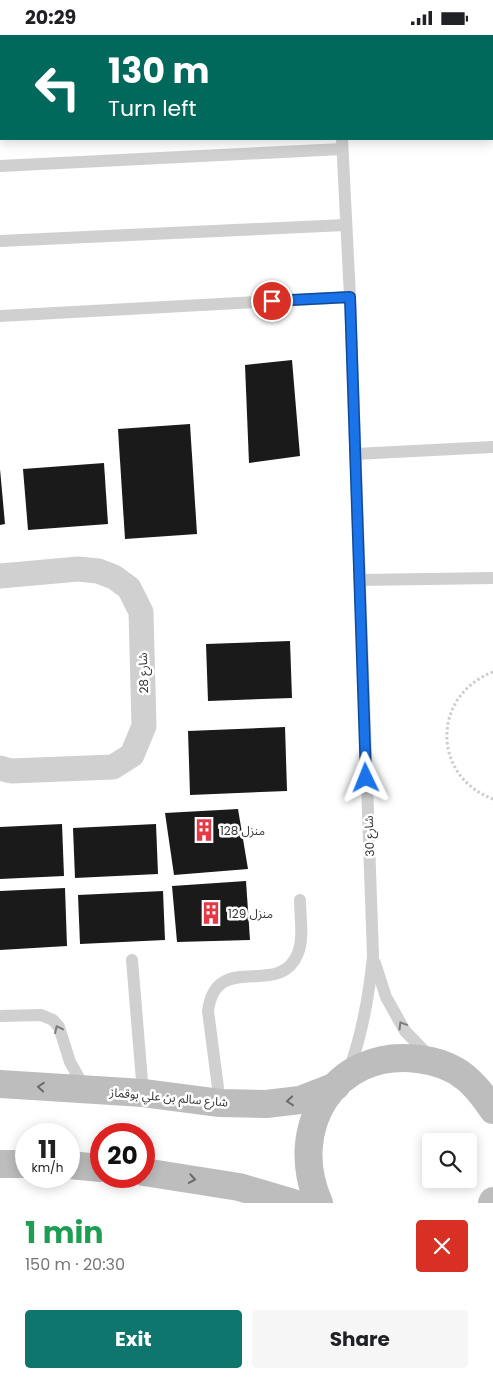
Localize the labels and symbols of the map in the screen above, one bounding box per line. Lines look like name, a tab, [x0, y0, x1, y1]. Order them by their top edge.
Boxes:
pin	[251, 280, 293, 322]
street label: شارع 28	[134, 652, 153, 694]
position arrow	[339, 751, 391, 803]
street label: شارع 30	[360, 815, 379, 857]
building icon: منزل 128	[191, 817, 217, 843]
place label: منزل 128	[220, 822, 265, 839]
building icon: منزل 129	[198, 900, 224, 926]
place label: منزل 129	[228, 905, 273, 922]
one-way arrow	[398, 1022, 408, 1031]
one-way arrow	[53, 1025, 64, 1034]
one-way arrow	[37, 1081, 45, 1092]
street label: شارع سالم بن علي بوقماز	[108, 1083, 229, 1112]
one-way arrow	[286, 1096, 294, 1107]
speed limit sign: 20	[90, 1123, 155, 1188]
one-way arrow	[188, 1173, 196, 1183]

